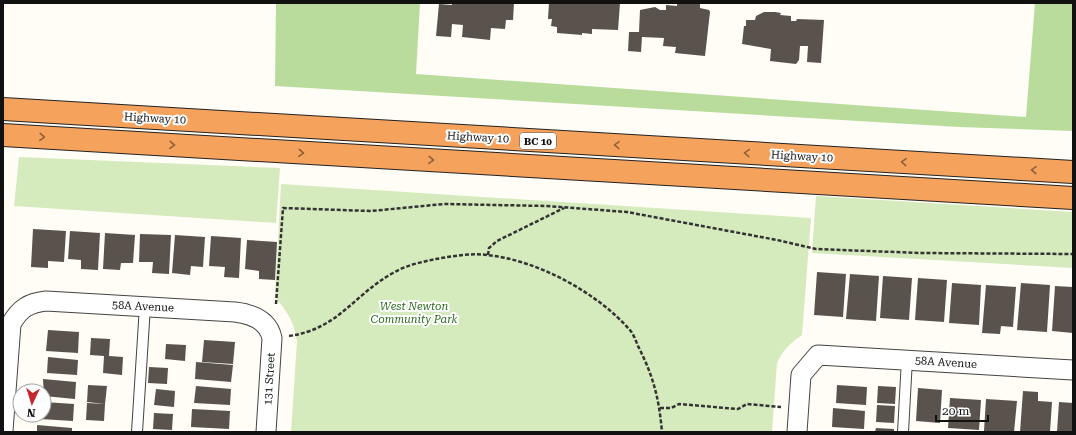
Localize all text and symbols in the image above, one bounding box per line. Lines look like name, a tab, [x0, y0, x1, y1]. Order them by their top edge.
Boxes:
street label: Highway 10	[124, 110, 186, 127]
street label: Highway 10	[447, 129, 509, 146]
one-way arrow	[39, 133, 45, 142]
road number: BC 10	[520, 133, 556, 149]
one-way arrow	[169, 141, 175, 150]
one-way arrow	[614, 141, 620, 150]
one-way arrow	[298, 148, 305, 157]
street label: Highway 10	[771, 148, 833, 165]
one-way arrow	[744, 149, 750, 157]
one-way arrow	[428, 156, 434, 165]
one-way arrow	[901, 158, 907, 167]
one-way arrow	[1031, 165, 1037, 174]
street label: 58A Avenue	[112, 298, 174, 315]
park label: West Newton Community Park	[370, 300, 458, 326]
street label: 131 Street	[261, 352, 278, 406]
street label: 58A Avenue	[914, 354, 977, 371]
north arrow	[12, 383, 52, 423]
scale bar	[936, 397, 988, 423]
text: 20 m	[942, 404, 969, 418]
text: N	[26, 406, 36, 419]

